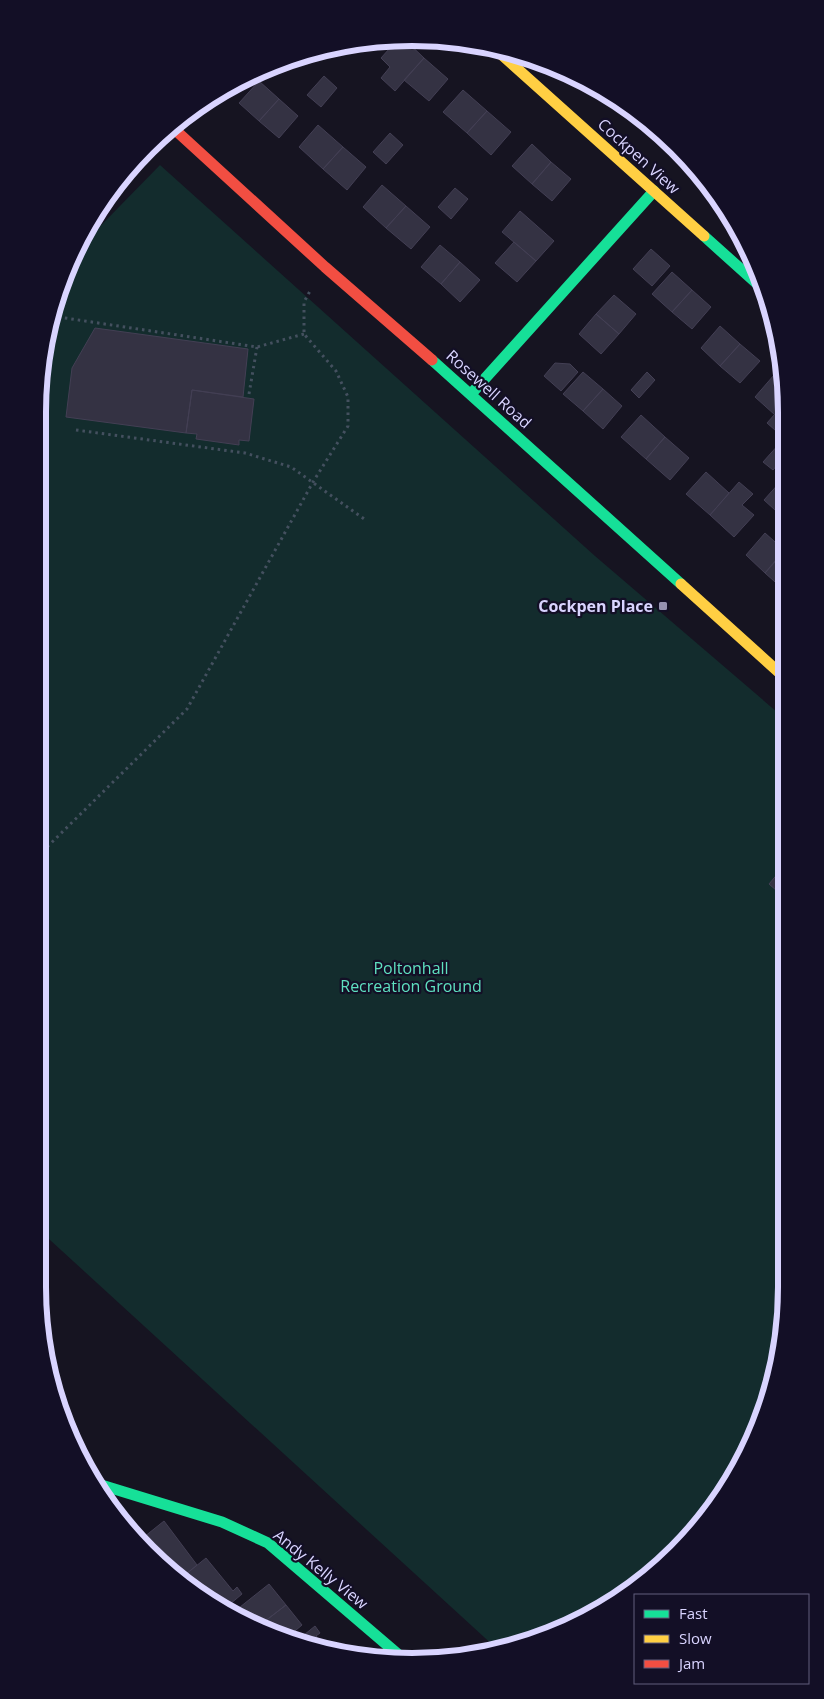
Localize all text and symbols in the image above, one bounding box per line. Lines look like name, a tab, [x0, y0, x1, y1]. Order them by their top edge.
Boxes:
street label: Cockpen View	[593, 113, 685, 199]
street label: Rosewell Road	[442, 345, 536, 433]
place label: Cockpen Place	[538, 595, 653, 617]
marker: Cockpen Place	[657, 600, 669, 612]
park label: Poltonhall Recreation Ground	[340, 957, 482, 997]
street label: Andy Kelly View	[269, 1524, 373, 1614]
legend	[634, 1594, 809, 1684]
text: Fast	[679, 1603, 708, 1623]
text: Slow	[679, 1628, 712, 1648]
text: Jam	[677, 1653, 705, 1673]

